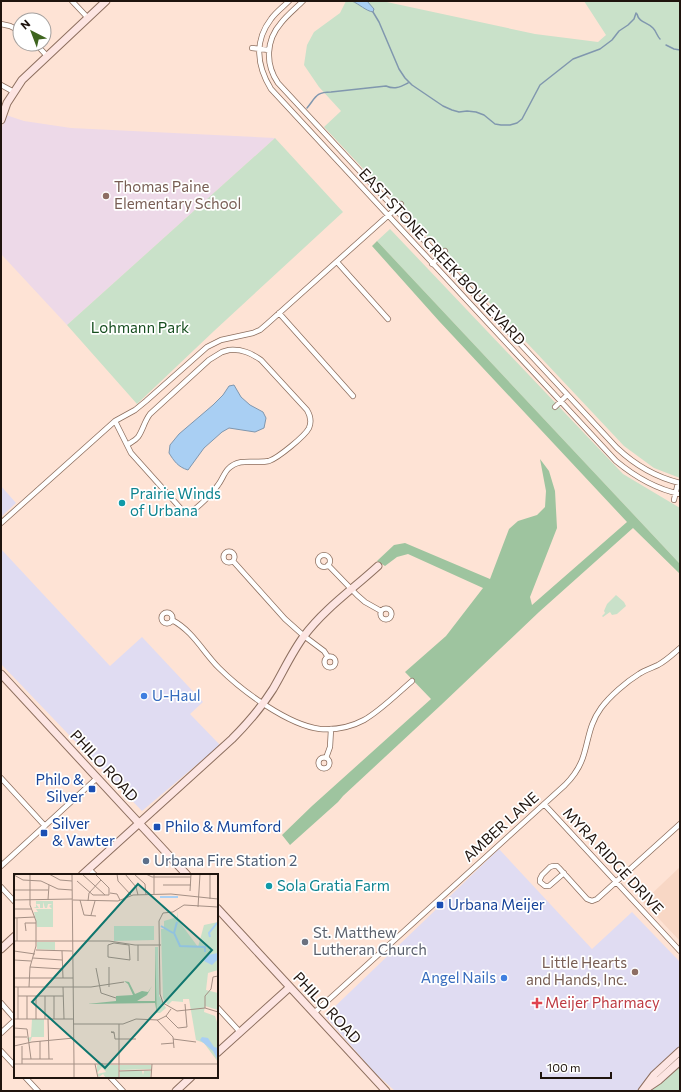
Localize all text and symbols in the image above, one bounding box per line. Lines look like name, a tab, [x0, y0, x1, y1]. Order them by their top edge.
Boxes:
north arrow	[12, 12, 52, 52]
text: N	[18, 17, 32, 32]
street label: EAST STONE CREEK BOULEVARD	[356, 164, 530, 349]
place label: Thomas Paine Elementary School	[114, 177, 241, 212]
marker: Thomas Paine Elementary School	[101, 191, 111, 201]
park label: Lohmann Park	[91, 318, 189, 336]
place label: Prairie Winds of Urbana	[130, 484, 221, 519]
marker: Prairie Winds of Urbana	[117, 498, 127, 508]
place label: U-Haul	[152, 686, 201, 704]
marker: U-Haul	[139, 691, 149, 701]
street label: PHILO ROAD	[67, 726, 142, 805]
place label: Philo & Silver	[35, 770, 84, 805]
marker: Philo & Silver	[87, 784, 97, 794]
street label: AMBER LANE	[459, 788, 542, 865]
street label: MYRA RIDGE DRIVE	[560, 803, 668, 917]
place label: Silver & Vawter	[52, 814, 115, 849]
place label: Philo & Mumford	[165, 817, 281, 835]
marker: Philo & Mumford	[152, 822, 162, 832]
marker: Silver & Vawter	[39, 828, 49, 838]
place label: Urbana Fire Station 2	[154, 851, 297, 869]
marker: Urbana Fire Station 2	[141, 856, 151, 866]
inset map	[14, 874, 218, 1078]
place label: Sola Gratia Farm	[277, 876, 390, 894]
marker: Sola Gratia Farm	[264, 881, 274, 891]
place label: Urbana Meijer	[448, 895, 545, 913]
marker: Urbana Meijer	[435, 900, 445, 910]
place label: St. Matthew Lutheran Church	[313, 923, 427, 958]
marker: St. Matthew Lutheran Church	[300, 937, 310, 947]
place label: Little Hearts and Hands, Inc.	[526, 953, 627, 988]
marker: Little Hearts and Hands, Inc.	[630, 967, 640, 977]
street label: PHILO ROAD	[290, 968, 365, 1047]
place label: Angel Nails	[421, 968, 496, 986]
marker: Angel Nails	[499, 973, 509, 983]
place label: Meijer Pharmacy	[545, 993, 660, 1011]
marker: Meijer Pharmacy	[532, 998, 542, 1008]
scale bar	[541, 1054, 611, 1080]
text: 100 m	[547, 1060, 581, 1074]

